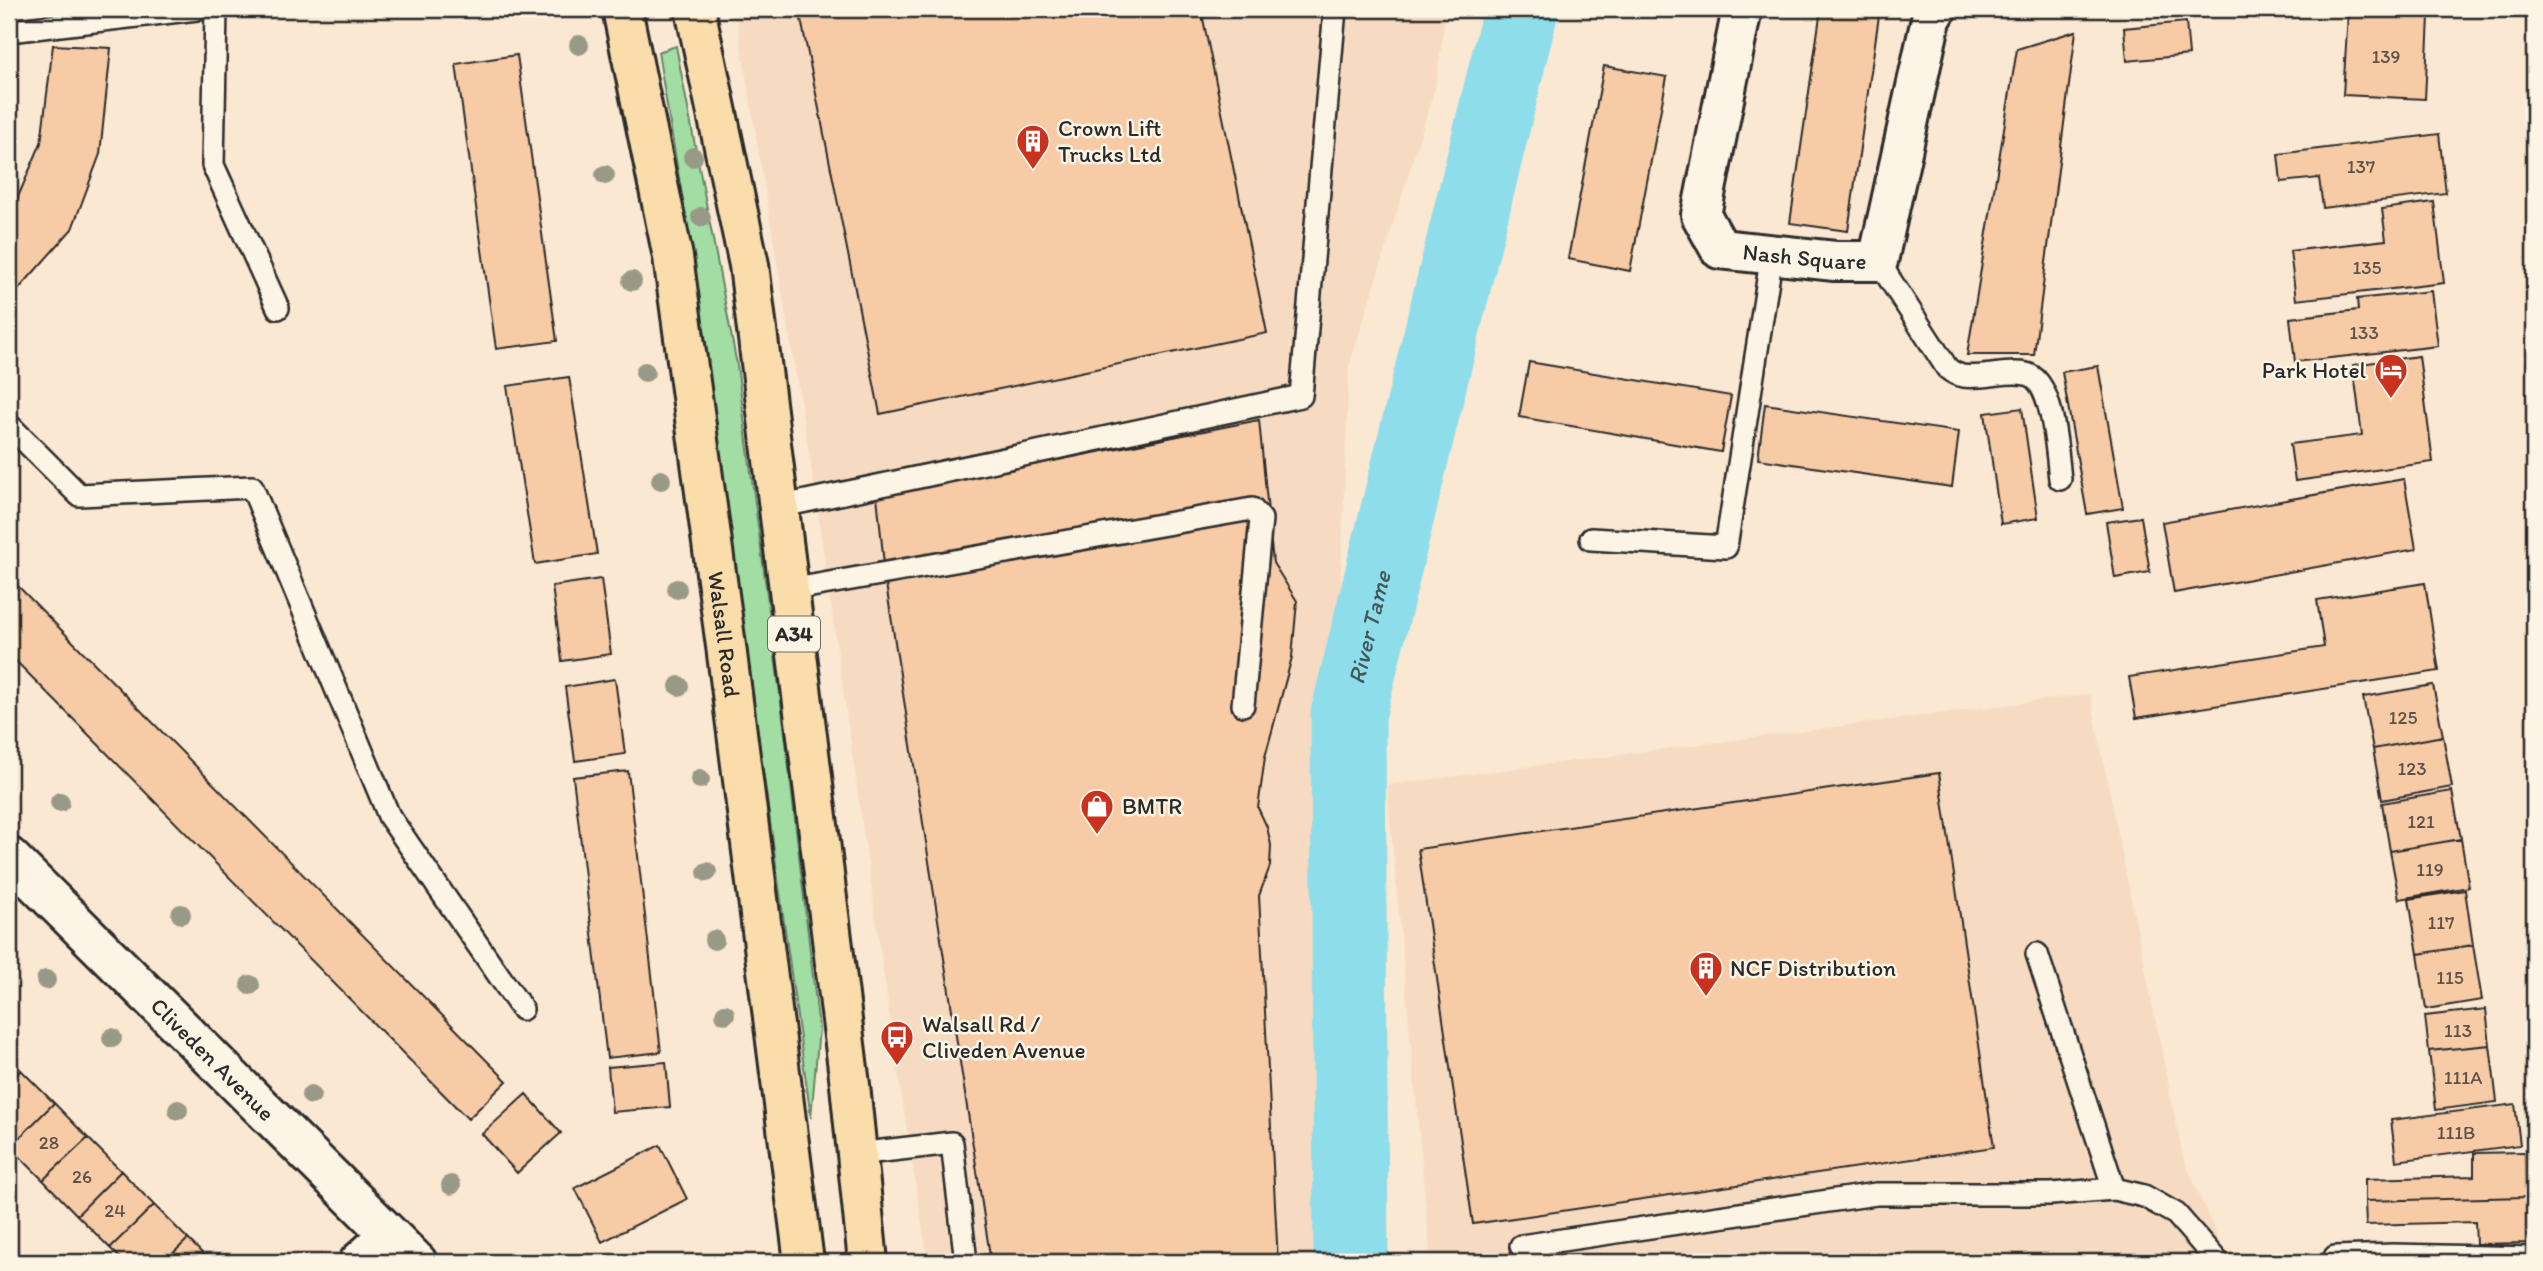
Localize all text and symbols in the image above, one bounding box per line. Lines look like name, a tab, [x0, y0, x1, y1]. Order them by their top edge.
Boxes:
house number: 139	[2371, 45, 2401, 68]
place label: Crown Lift Trucks Ltd	[1058, 114, 1162, 168]
building icon: Crown Lift Trucks Ltd	[1014, 122, 1052, 171]
house number: 137	[2347, 155, 2375, 178]
street label: Nash Square	[1741, 237, 1866, 275]
house number: 135	[2352, 256, 2382, 279]
house number: 133	[2349, 321, 2379, 344]
hotel icon: Park Hotel	[2372, 351, 2410, 400]
place label: Park Hotel	[2262, 356, 2366, 384]
water label: River Tame	[1341, 567, 1397, 687]
street label: Walsall Road	[702, 570, 746, 699]
road number: A34	[768, 616, 820, 652]
house number: 125	[2389, 706, 2417, 729]
house number: 123	[2397, 757, 2427, 780]
shop icon: BMTR	[1078, 787, 1116, 836]
place label: BMTR	[1122, 792, 1182, 820]
house number: 121	[2407, 810, 2435, 833]
house number: 119	[2416, 858, 2444, 881]
house number: 117	[2427, 911, 2455, 934]
building icon: NCF Distribution	[1687, 949, 1725, 998]
place label: NCF Distribution	[1730, 954, 1896, 982]
house number: 115	[2436, 966, 2464, 989]
street label: Cliveden Avenue	[145, 992, 281, 1127]
place label: Walsall Rd / Cliveden Avenue	[922, 1010, 1086, 1064]
bus stop icon: Walsall Rd / Cliveden Avenue	[878, 1018, 916, 1067]
house number: 113	[2444, 1019, 2472, 1042]
house number: 111A	[2444, 1066, 2482, 1089]
house number: 111B	[2437, 1121, 2475, 1144]
house number: 28	[39, 1131, 59, 1154]
house number: 26	[72, 1165, 92, 1188]
house number: 24	[104, 1199, 126, 1222]

